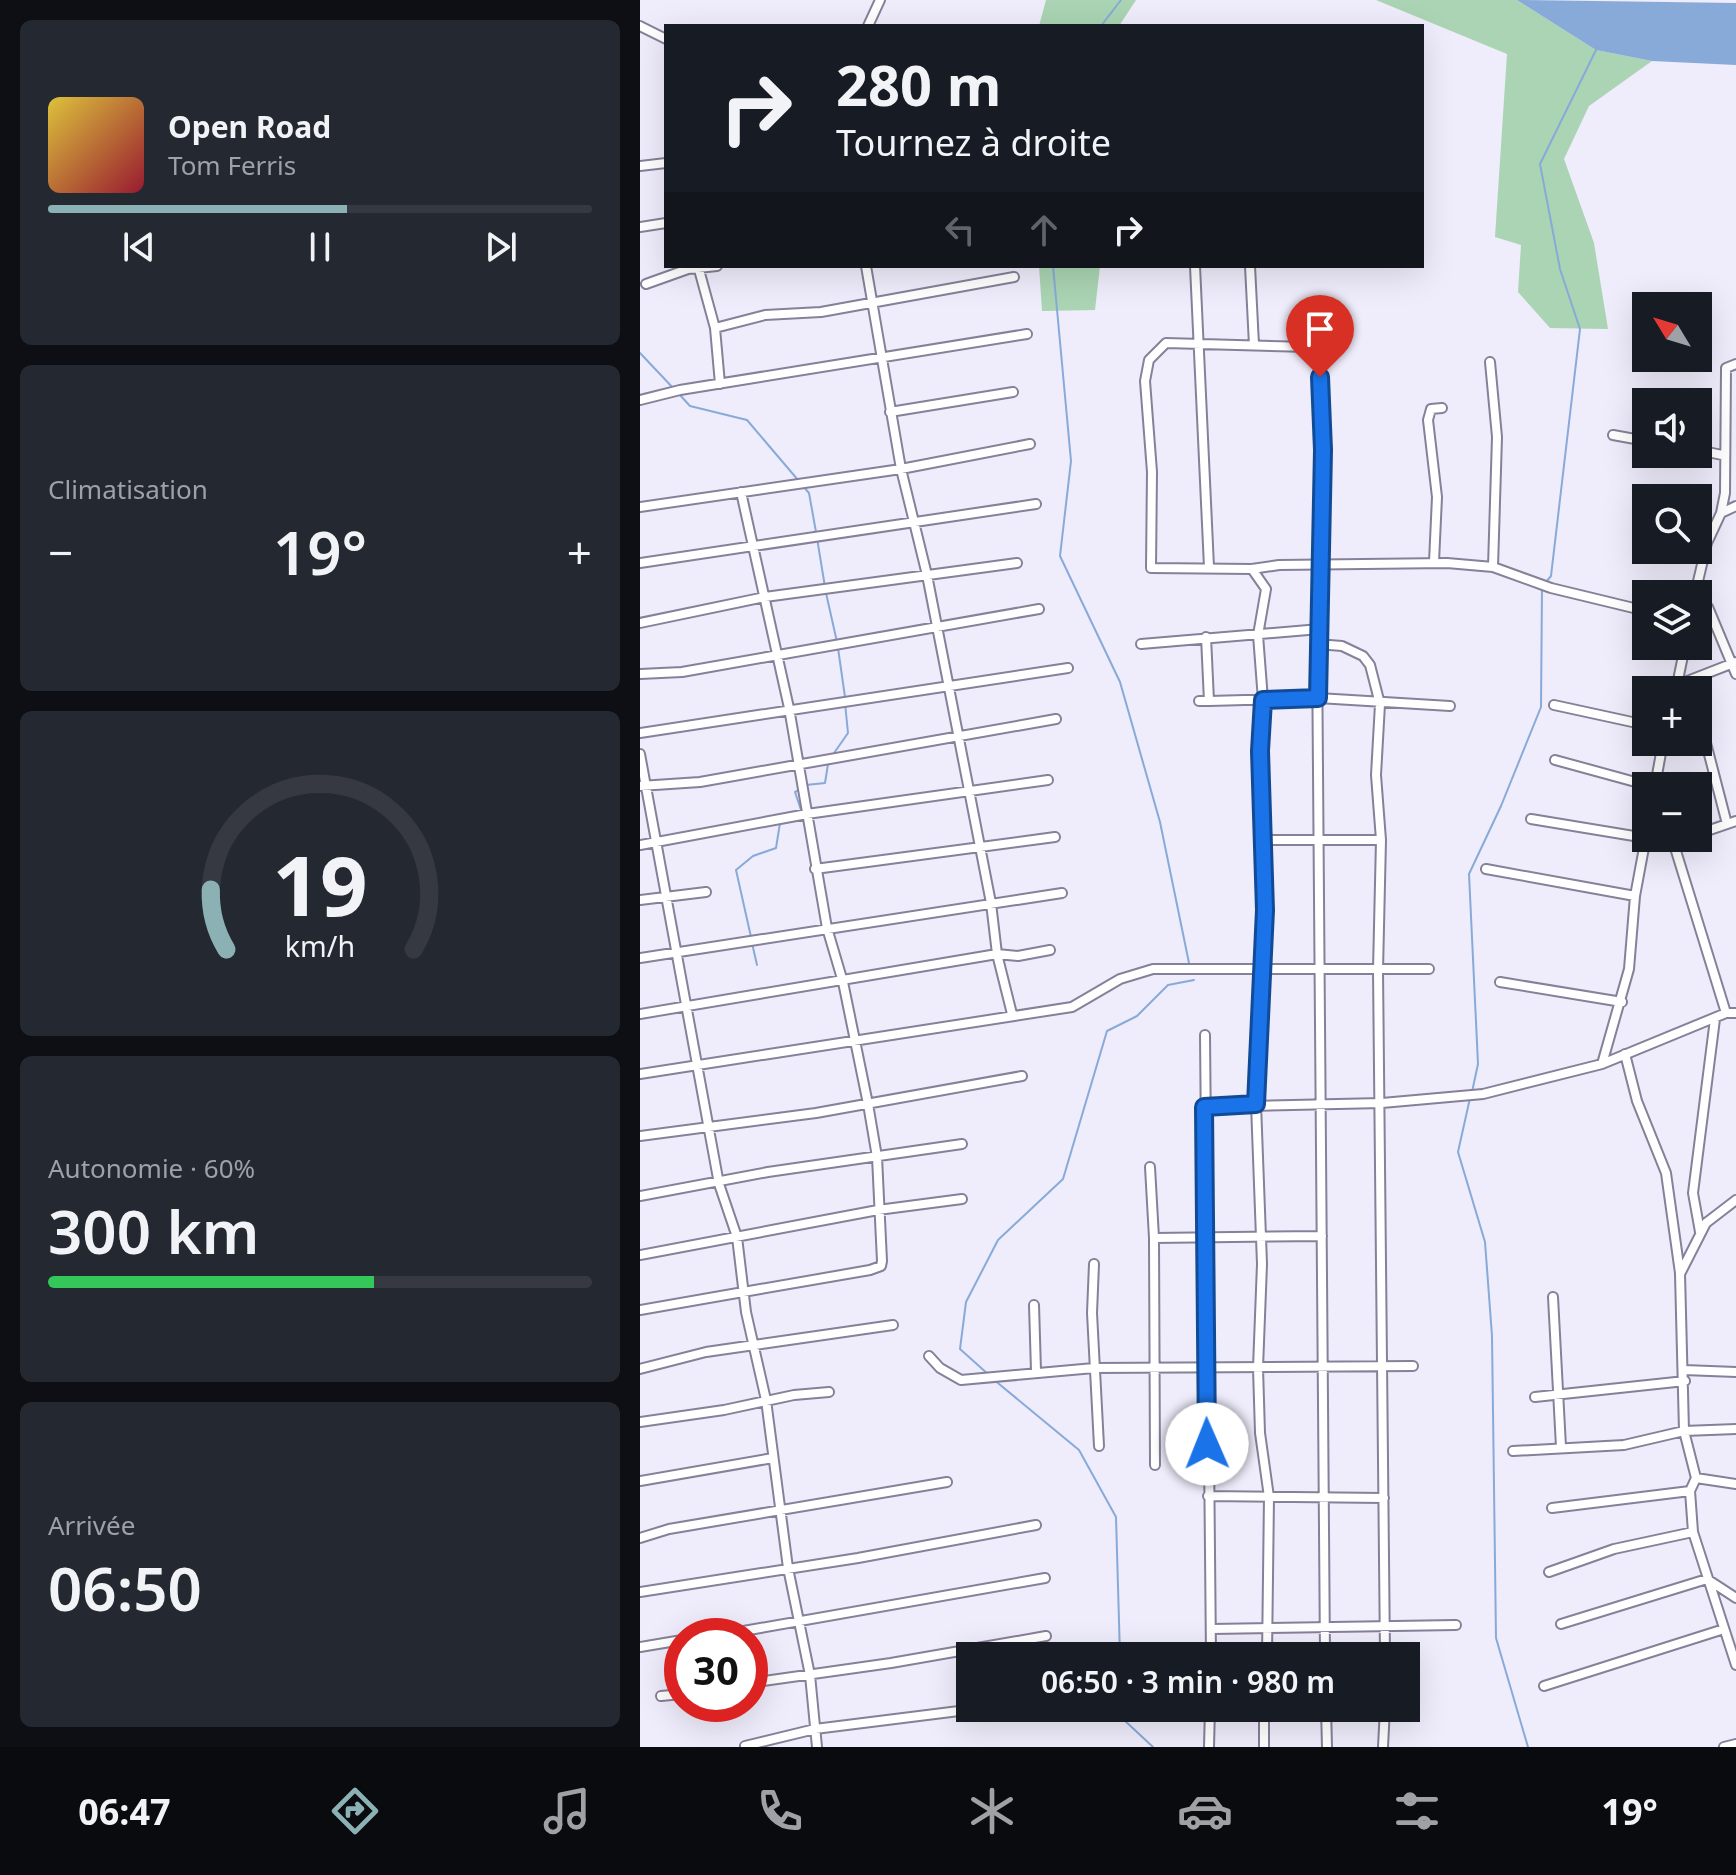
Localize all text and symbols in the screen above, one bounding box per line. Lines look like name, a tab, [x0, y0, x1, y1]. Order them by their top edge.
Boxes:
text: 280 m	[836, 46, 1001, 122]
icon: right	[704, 56, 808, 160]
text: Open Road	[168, 106, 331, 147]
text: Tournez à droite	[836, 118, 1111, 167]
text: Tom Ferris	[168, 147, 296, 183]
icon: left	[938, 208, 982, 252]
icon: ahead	[1022, 208, 1066, 252]
icon: right	[1106, 208, 1150, 252]
icon: previous	[117, 225, 161, 269]
icon: pause	[298, 225, 342, 269]
icon: next	[479, 225, 523, 269]
north arrow	[1632, 292, 1712, 372]
map controls	[1632, 292, 1712, 852]
pin	[1286, 295, 1354, 377]
icon: arrive	[1298, 307, 1342, 351]
button: sound	[1632, 388, 1712, 468]
text: Climatisation	[48, 471, 208, 507]
button: search	[1632, 484, 1712, 564]
text: 19°	[273, 511, 367, 593]
text: −	[48, 522, 73, 582]
text: +	[567, 522, 592, 582]
button: layers	[1632, 580, 1712, 660]
button: +	[1632, 676, 1712, 756]
button: −	[1632, 772, 1712, 852]
text: 19	[272, 826, 368, 939]
text: km/h	[285, 926, 355, 965]
text: Autonomie · 60%	[48, 1150, 255, 1186]
text: 300 km	[48, 1190, 259, 1272]
position arrow	[1165, 1402, 1249, 1486]
text: Arrivée	[48, 1507, 135, 1543]
text: 06:50	[48, 1547, 202, 1629]
speed limit sign: 30	[664, 1618, 768, 1722]
text: 06:50 · 3 min · 980 m	[1041, 1661, 1335, 1702]
icon: directions	[327, 1783, 383, 1839]
icon: music	[539, 1783, 595, 1839]
icon: phone	[752, 1783, 808, 1839]
icon: climate	[964, 1783, 1020, 1839]
icon: car	[1177, 1783, 1233, 1839]
icon: filters	[1389, 1783, 1445, 1839]
text: 06:47	[78, 1787, 171, 1836]
text: 19°	[1601, 1787, 1658, 1836]

